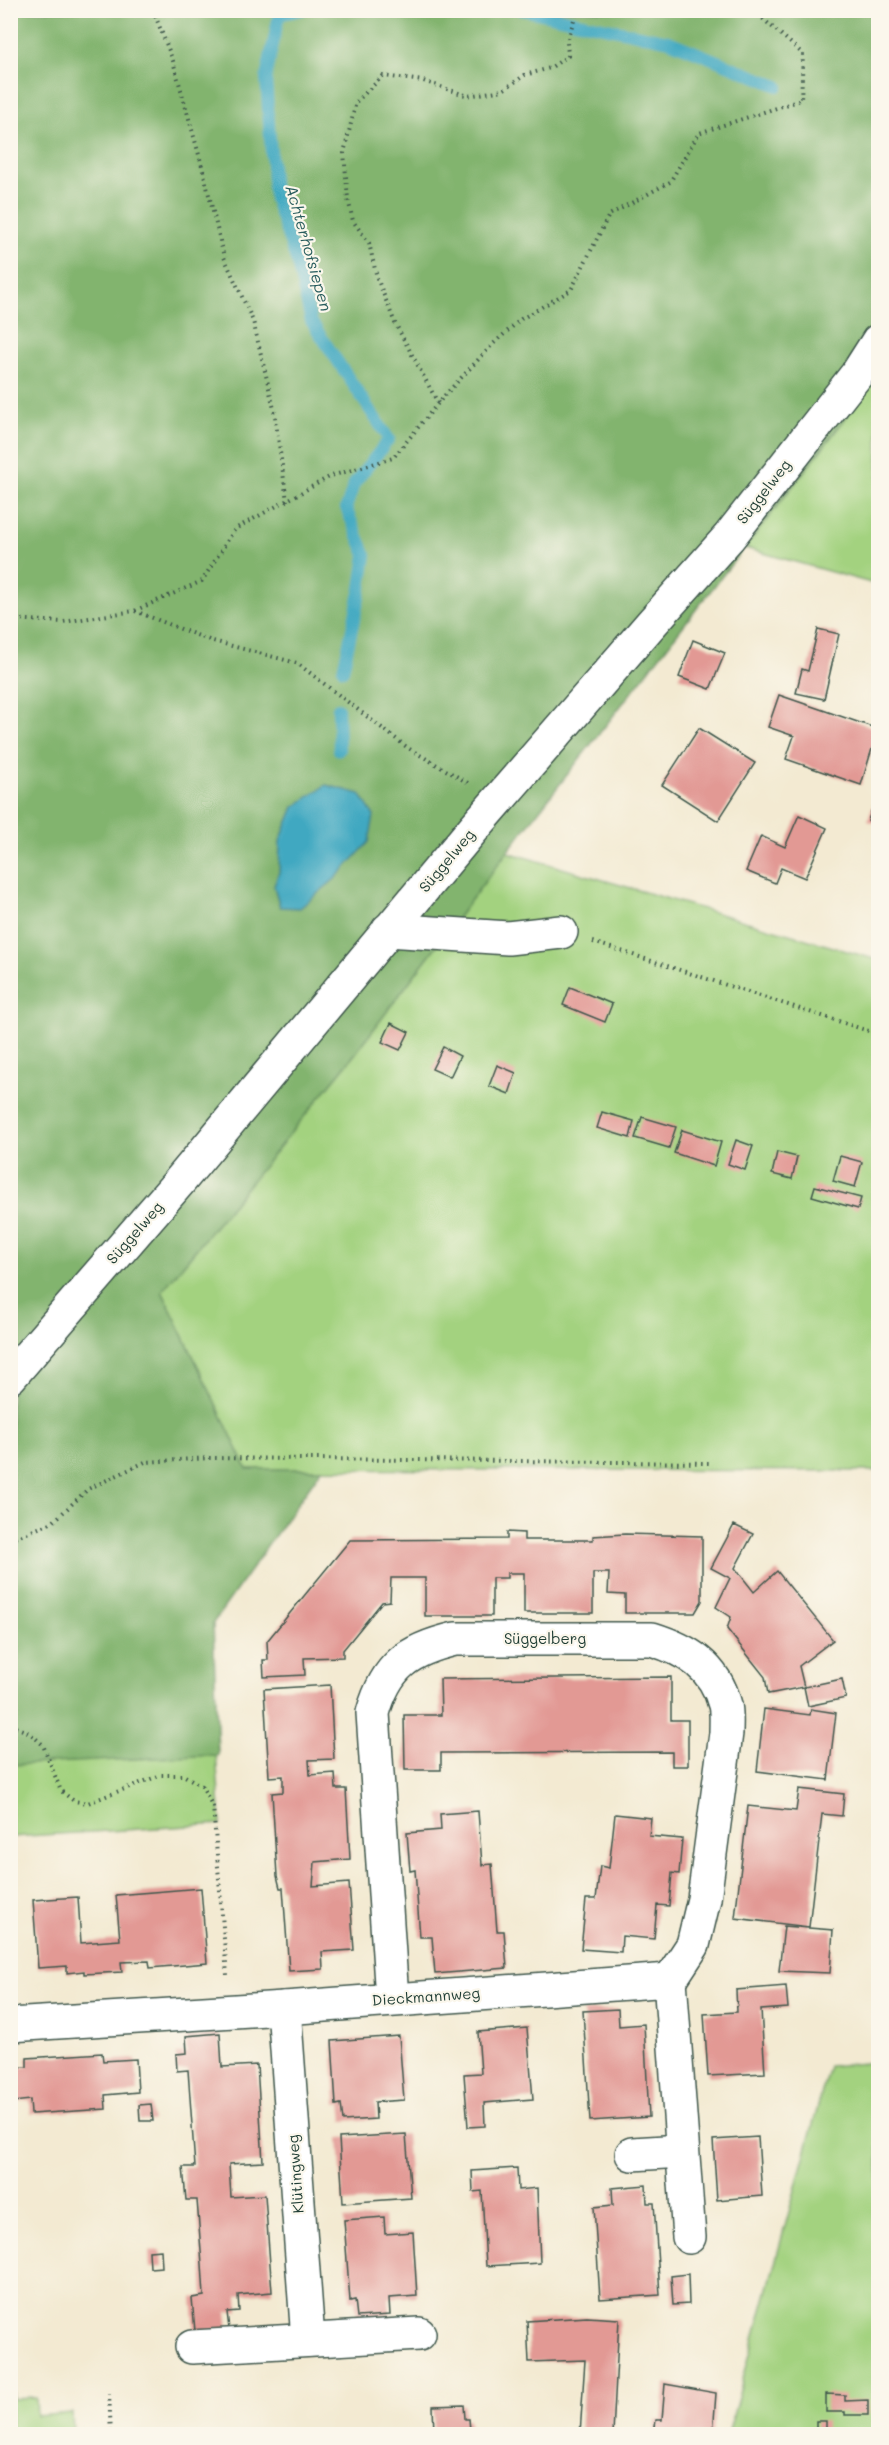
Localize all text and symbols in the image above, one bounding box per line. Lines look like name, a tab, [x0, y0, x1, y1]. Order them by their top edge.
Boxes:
water label: Achterhofsiepen	[281, 182, 338, 314]
street label: Süggelweg	[732, 455, 795, 528]
street label: Süggelweg	[414, 824, 479, 896]
street label: Süggelweg	[102, 1197, 167, 1268]
street label: Süggelberg	[504, 1628, 586, 1648]
street label: Dieckmannweg	[371, 1982, 481, 2010]
street label: Klütingweg	[282, 2134, 308, 2214]

